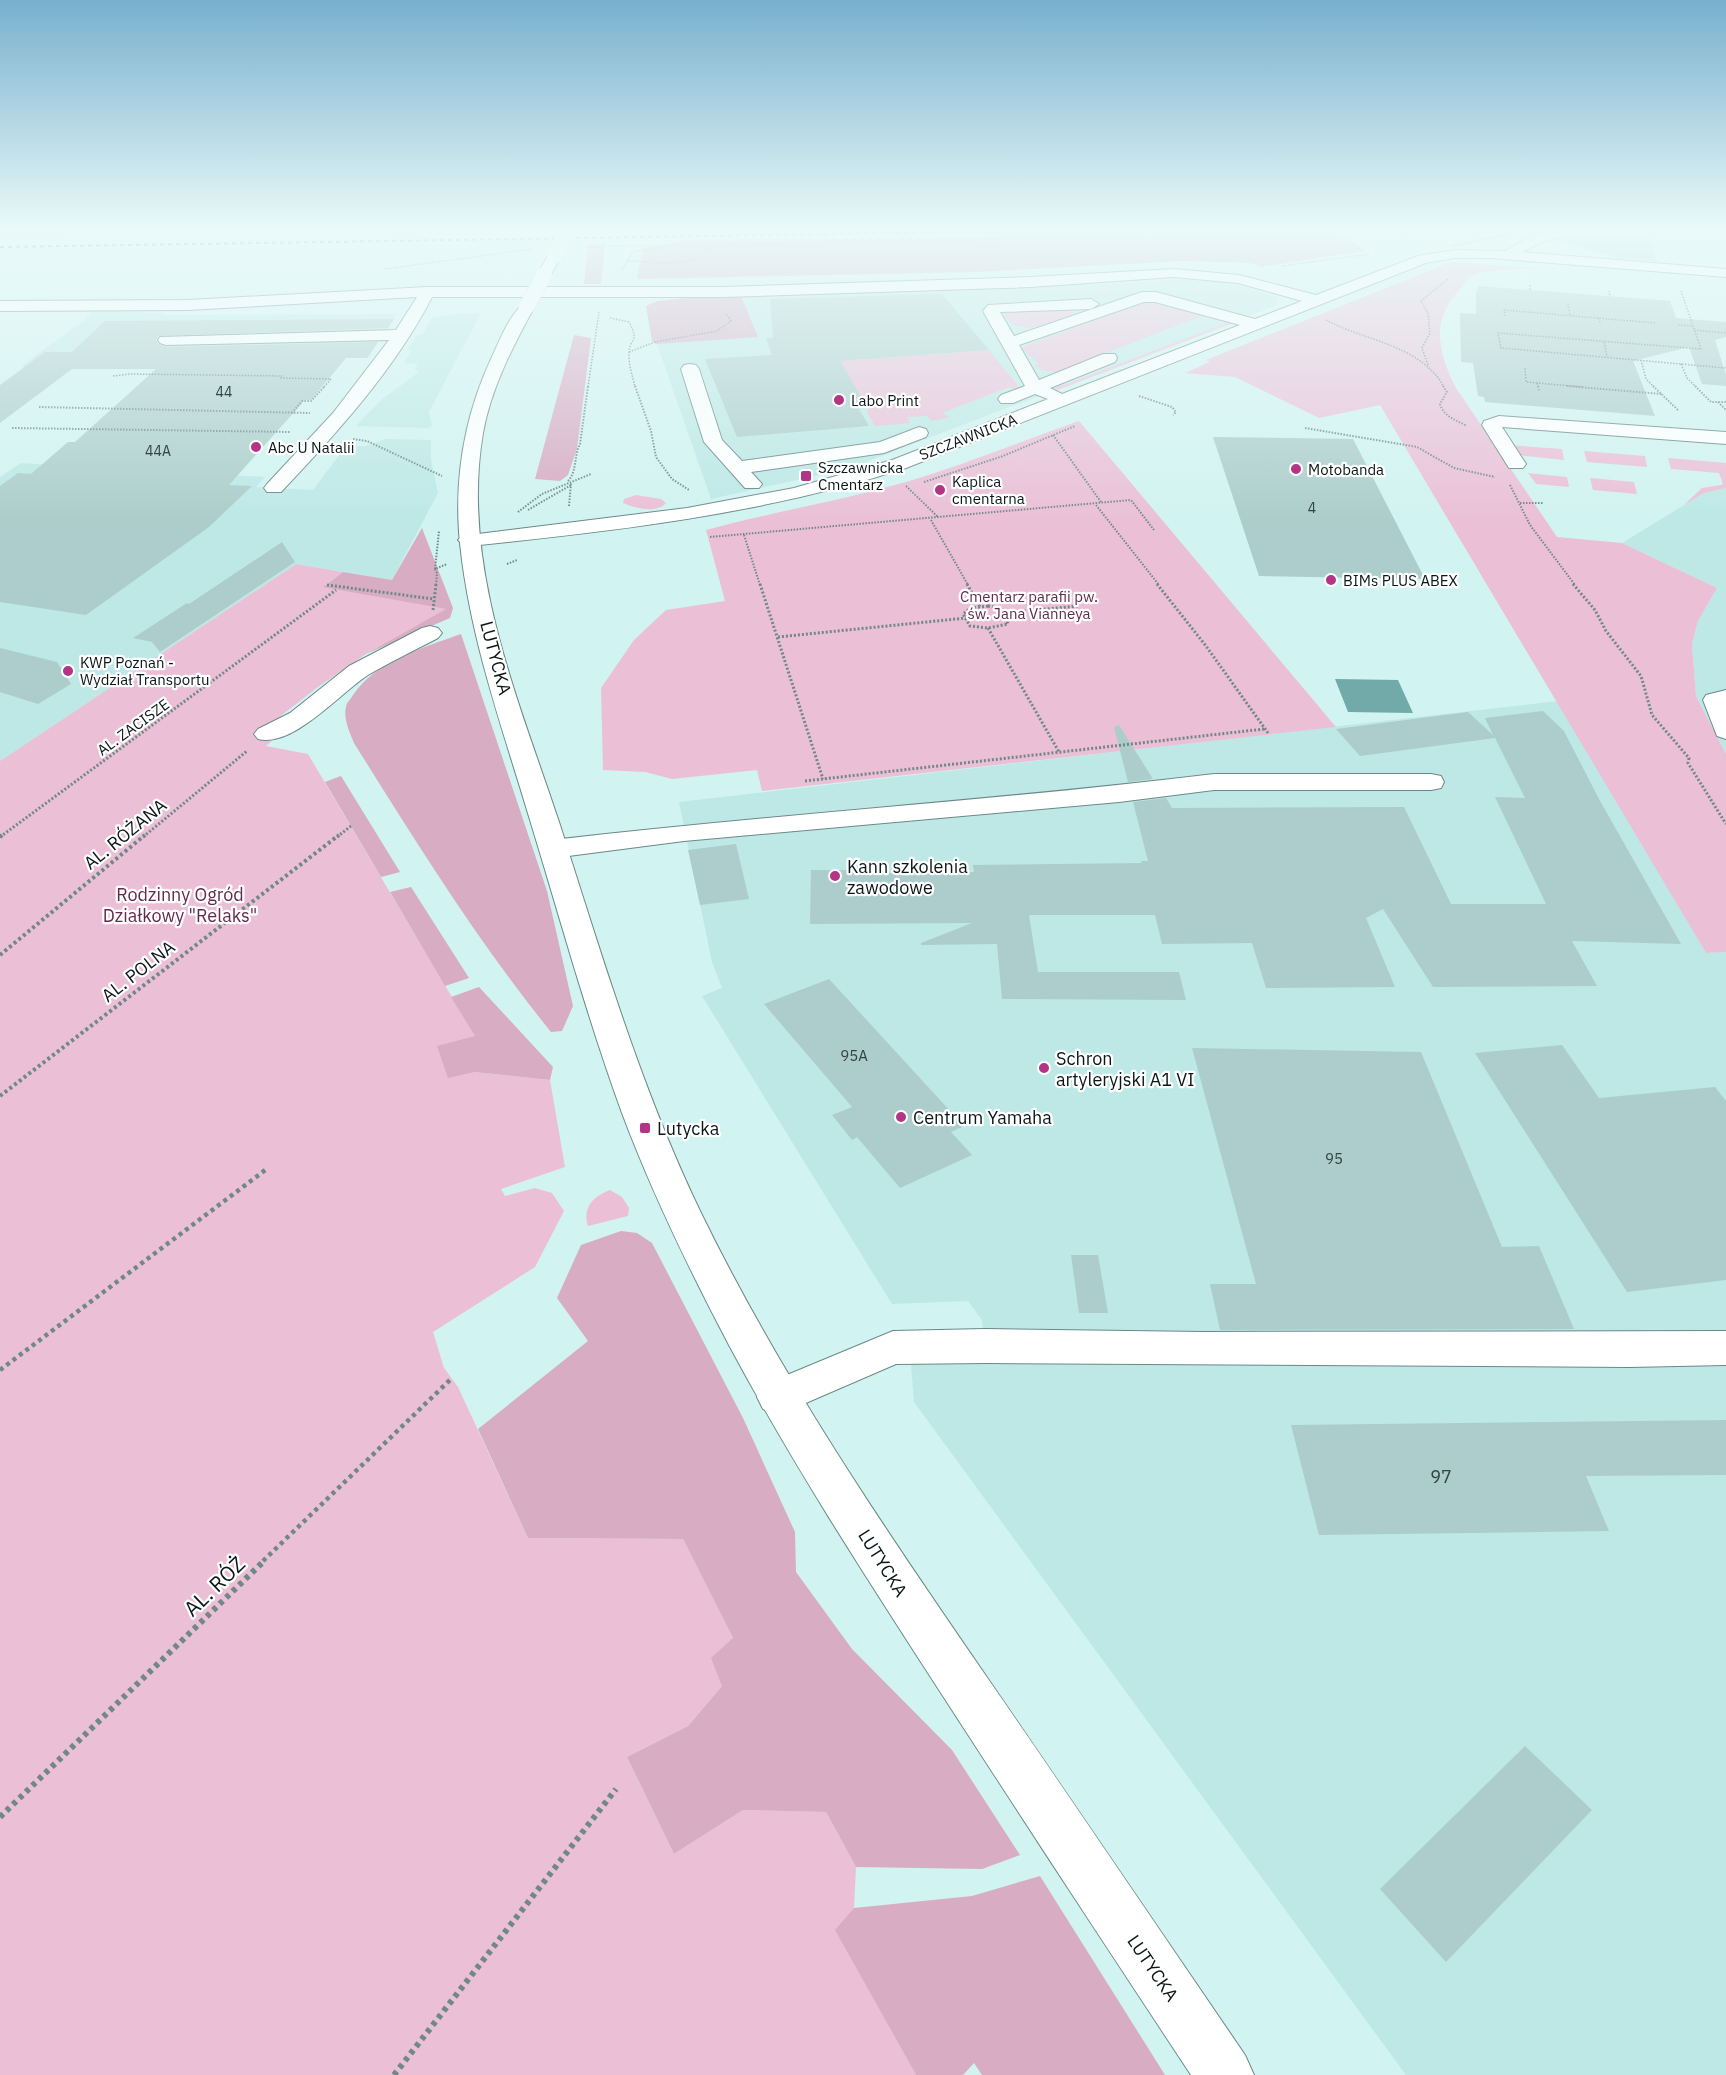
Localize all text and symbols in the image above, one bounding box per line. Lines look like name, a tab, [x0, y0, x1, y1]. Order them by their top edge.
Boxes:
house number: 44	[216, 383, 232, 401]
place label: Labo Print	[851, 391, 919, 410]
marker: Labo Print	[832, 393, 846, 407]
street label: SZCZAWNICKA	[916, 410, 1020, 464]
place label: Abc U Natalii	[268, 438, 355, 457]
marker: Abc U Natalii	[249, 440, 263, 454]
house number: 44A	[145, 442, 171, 460]
place label: Szczawnicka Cmentarz	[818, 458, 903, 494]
place label: Motobanda	[1308, 460, 1384, 479]
marker: Motobanda	[1289, 462, 1303, 476]
marker: Szczawnicka Cmentarz	[799, 469, 813, 483]
place label: Kaplica cmentarna	[952, 472, 1025, 508]
marker: Kaplica cmentarna	[933, 483, 947, 497]
house number: 4	[1308, 499, 1316, 517]
place label: BIMs PLUS ABEX	[1343, 571, 1458, 590]
marker: BIMs PLUS ABEX	[1324, 573, 1338, 587]
park label: Cmentarz parafii pw. św. Jana Vianneya	[960, 587, 1098, 623]
street label: LUTYCKA	[475, 619, 517, 698]
place label: KWP Poznań - Wydział Transportu	[80, 653, 210, 689]
marker: KWP Poznań - Wydział Transportu	[61, 664, 75, 678]
street label: AL. ZACISZE	[93, 694, 173, 760]
street label: AL. RÓŻANA	[79, 793, 172, 874]
place label: Kann szkolenia zawodowe	[847, 855, 968, 899]
marker: Kann szkolenia zawodowe	[828, 869, 842, 883]
park label: Rodzinny Ogród Działkowy "Relaks"	[103, 883, 257, 927]
street label: AL. POLNA	[97, 935, 180, 1007]
house number: 95A	[840, 1046, 868, 1065]
place label: Schron artyleryjski A1 VI	[1056, 1047, 1194, 1091]
marker: Schron artyleryjski A1 VI	[1037, 1061, 1051, 1075]
place label: Centrum Yamaha	[913, 1106, 1052, 1129]
marker: Centrum Yamaha	[894, 1110, 908, 1124]
place label: Lutycka	[657, 1117, 720, 1140]
marker: Lutycka	[638, 1121, 652, 1135]
house number: 95	[1325, 1149, 1343, 1168]
house number: 97	[1430, 1465, 1452, 1488]
street label: LUTYCKA	[853, 1525, 913, 1601]
street label: AL. RÓŻ	[177, 1550, 251, 1622]
street label: LUTYCKA	[1122, 1930, 1184, 2006]

